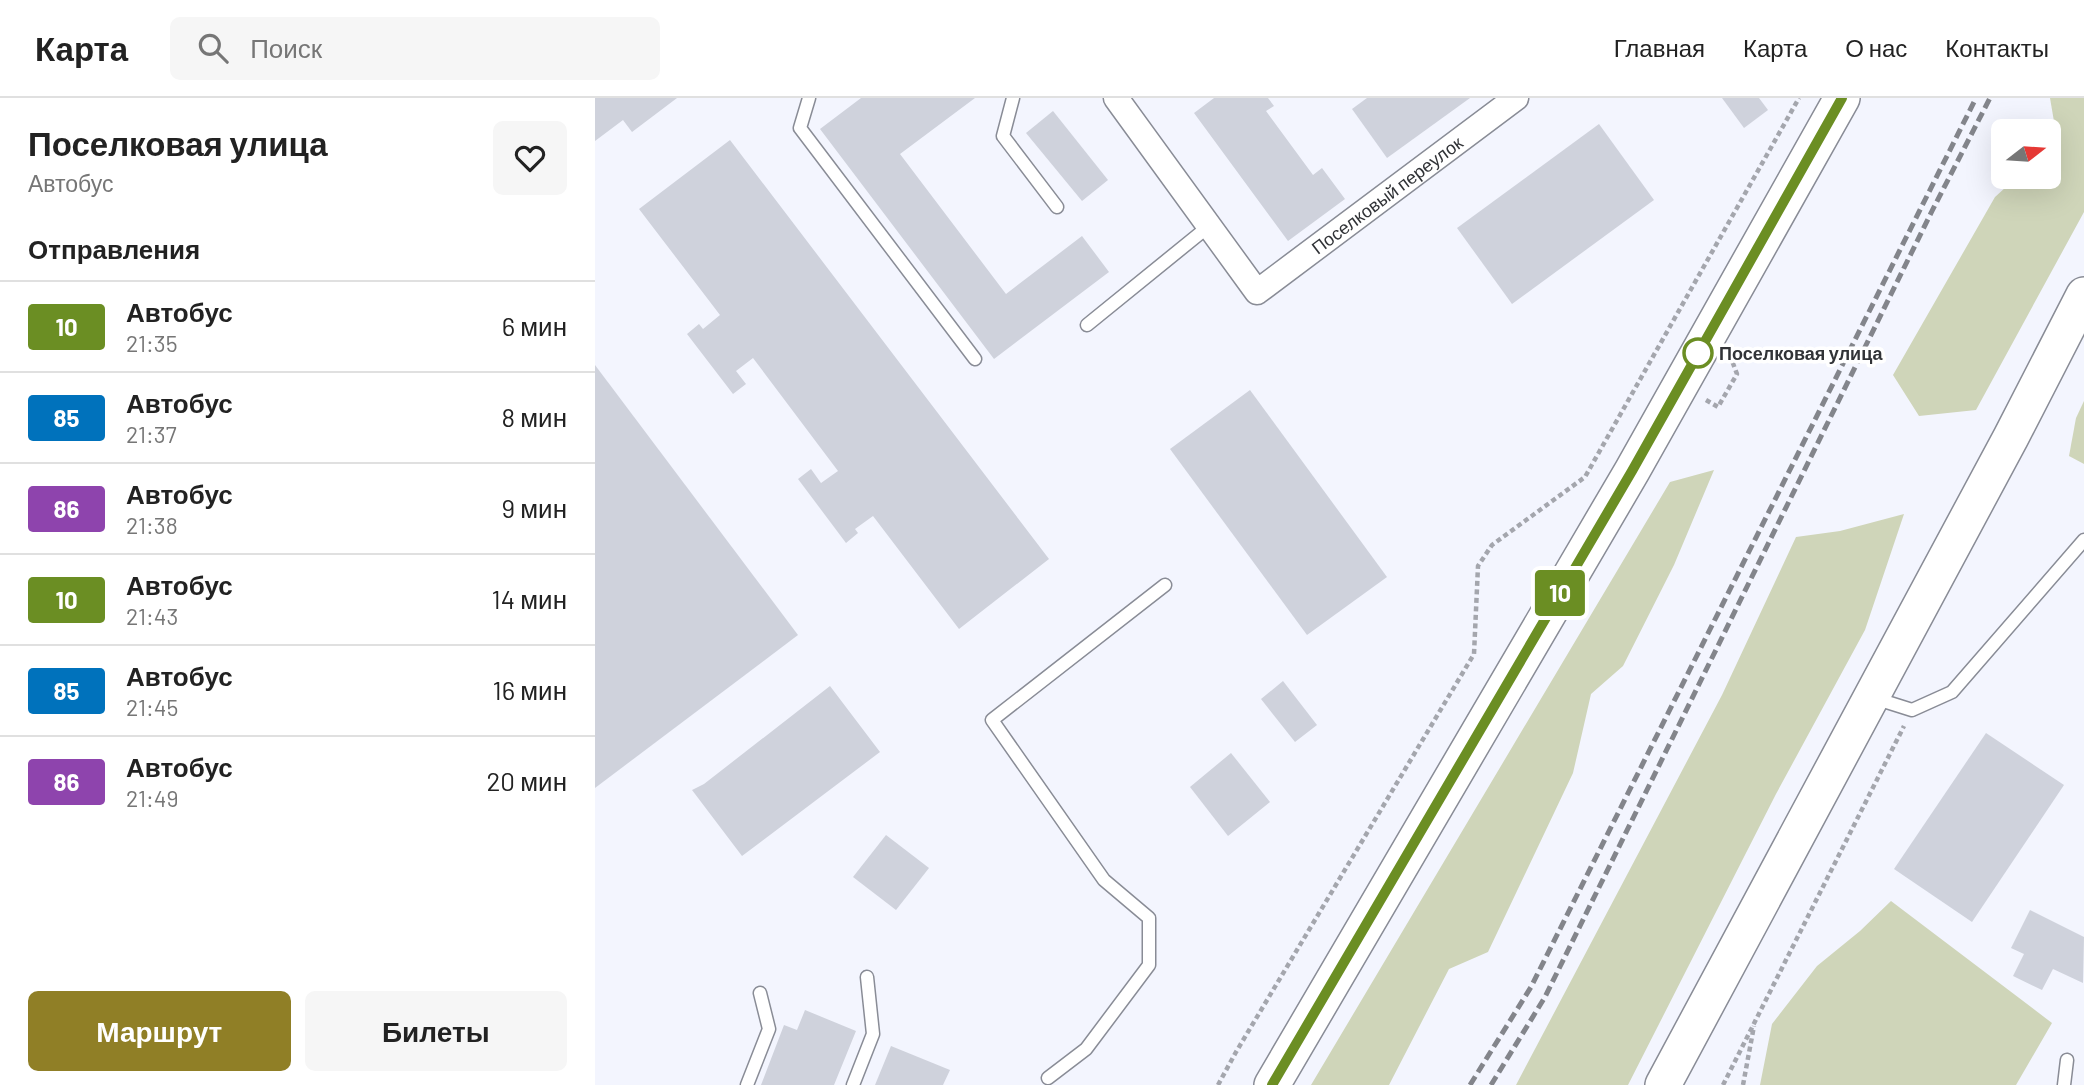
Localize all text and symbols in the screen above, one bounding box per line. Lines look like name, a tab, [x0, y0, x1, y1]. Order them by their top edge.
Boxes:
search box	[170, 17, 660, 80]
text: Карта	[35, 28, 128, 68]
icon: search	[194, 29, 232, 67]
text: Поиск	[250, 32, 322, 63]
text: Главная	[1614, 33, 1705, 62]
text: Карта	[1743, 33, 1807, 62]
text: О нас	[1845, 33, 1907, 62]
text: Контакты	[1945, 33, 2049, 62]
north arrow	[1991, 119, 2061, 189]
map controls	[1991, 119, 2061, 189]
button: heart	[493, 121, 567, 195]
text: Поселковая улица	[28, 123, 328, 163]
street label: Поселковый переулок	[1307, 131, 1467, 258]
text: Автобус	[28, 169, 114, 197]
text: Отправления	[28, 233, 200, 264]
text: Автобус	[126, 296, 233, 327]
text: 6 мин	[502, 310, 567, 341]
text: 10	[55, 312, 78, 341]
text: 21:35	[126, 329, 178, 357]
marker: Поселковая улица	[1683, 338, 1713, 368]
place label: Поселковая улица	[1719, 342, 1883, 364]
text: Автобус	[126, 387, 233, 418]
text: 8 мин	[501, 401, 567, 432]
text: 85	[54, 403, 79, 432]
text: 21:37	[126, 420, 177, 448]
text: Автобус	[126, 478, 233, 509]
text: 9 мин	[501, 492, 567, 523]
text: 86	[54, 494, 79, 523]
text: 21:38	[126, 511, 178, 539]
text: Автобус	[126, 569, 233, 600]
line badge: 10	[1529, 570, 1591, 616]
text: 10	[1549, 578, 1571, 607]
text: 14 мин	[492, 583, 567, 614]
text: 10	[55, 585, 78, 614]
text: 21:43	[126, 602, 178, 630]
text: Автобус	[126, 660, 233, 691]
text: 16 мин	[493, 674, 567, 705]
text: 85	[54, 676, 79, 705]
text: 21:45	[126, 693, 178, 721]
text: Автобус	[126, 751, 233, 782]
text: 20 мин	[486, 765, 567, 796]
text: 86	[54, 767, 79, 796]
text: 21:49	[126, 784, 179, 812]
button: Маршрут	[28, 991, 291, 1071]
button: Билеты	[305, 991, 567, 1071]

